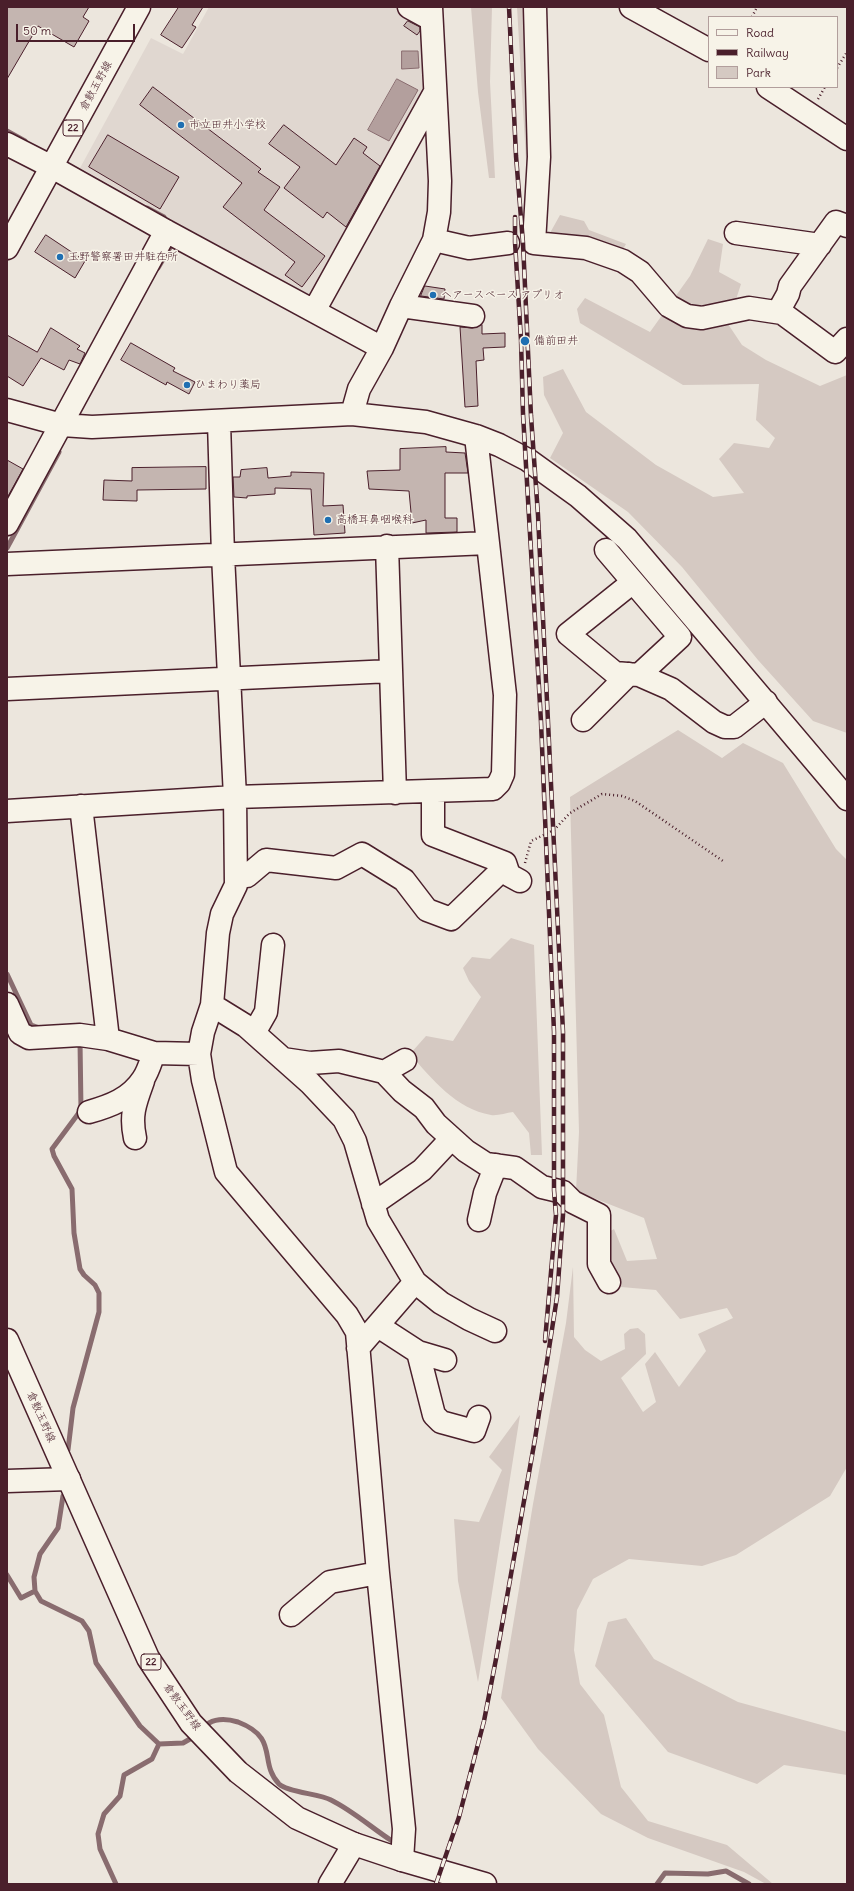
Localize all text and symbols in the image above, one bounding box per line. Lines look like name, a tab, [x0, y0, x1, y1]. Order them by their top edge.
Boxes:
scale bar	[18, 16, 137, 42]
legend	[708, 16, 838, 88]
text: 50 m	[23, 23, 51, 38]
text: Road	[746, 25, 774, 40]
text: Railway	[746, 45, 789, 60]
street label: 倉敷玉野線	[77, 59, 115, 113]
text: Park	[746, 65, 771, 80]
place label: 市立田井小学校	[189, 118, 266, 132]
road number: 22	[63, 120, 83, 136]
marker: 市立田井小学校	[176, 120, 186, 130]
place label: 玉野警察署田井駐在所	[68, 250, 178, 264]
marker: 玉野警察署田井駐在所	[55, 252, 65, 262]
place label: ヘアースペース アプリオ	[441, 288, 564, 302]
marker: ヘアースペース アプリオ	[428, 290, 438, 300]
place label: 備前田井	[534, 334, 578, 348]
marker: 備前田井	[519, 335, 531, 347]
place label: ひまわり薬局	[195, 378, 261, 392]
marker: ひまわり薬局	[182, 380, 192, 390]
place label: 高橋耳鼻咽喉科	[336, 513, 413, 527]
marker: 高橋耳鼻咽喉科	[323, 515, 333, 525]
street label: 倉敷玉野線	[24, 1389, 58, 1445]
road number: 22	[141, 1654, 161, 1670]
street label: 倉敷玉野線	[160, 1681, 204, 1733]

